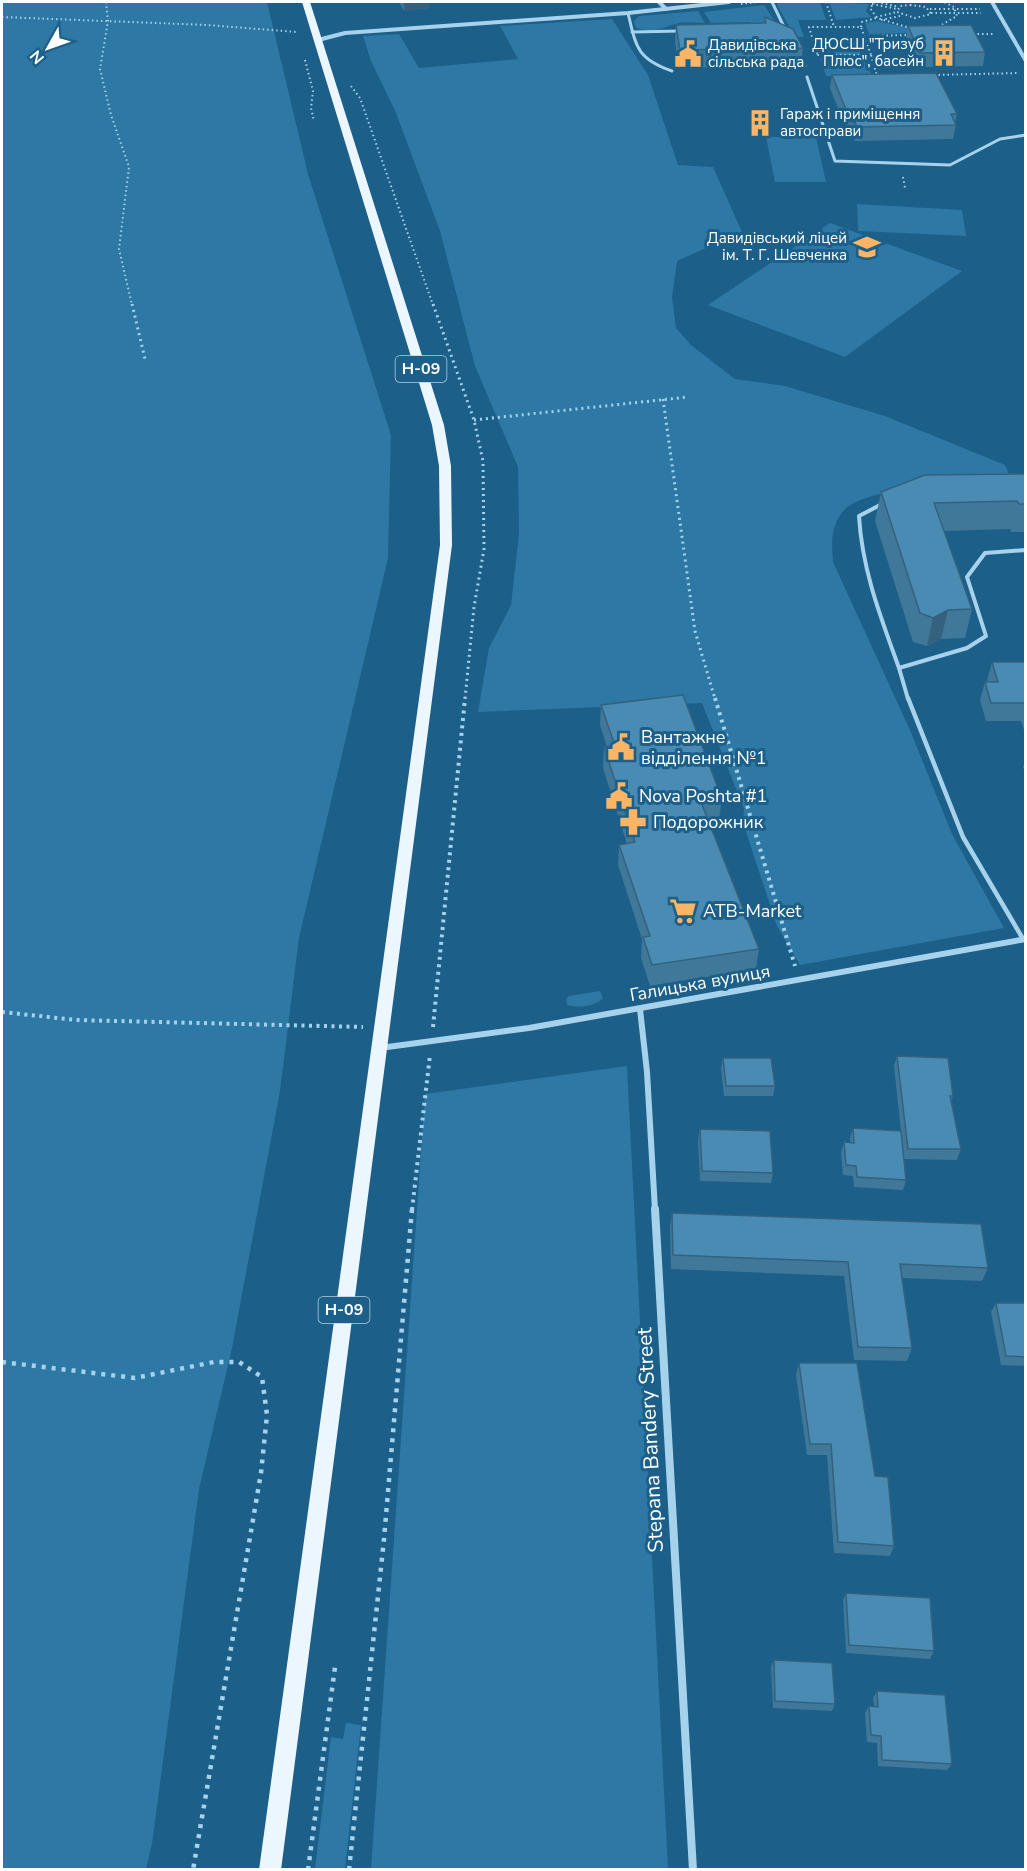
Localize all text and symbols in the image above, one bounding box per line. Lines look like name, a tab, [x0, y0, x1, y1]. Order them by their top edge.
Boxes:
north arrow	[18, 18, 78, 78]
place label: ДЮСШ "Тризуб Плюс", басейн	[812, 34, 924, 71]
place label: Давидівська сільська рада	[708, 35, 804, 72]
building icon: ДЮСШ "Тризуб Плюс", басейн	[929, 38, 959, 68]
public building icon: Давидівська сільська рада	[673, 39, 703, 69]
text: N	[25, 45, 50, 69]
place label: Гараж і приміщення автосправи	[780, 104, 920, 141]
building icon: Гараж і приміщення автосправи	[745, 108, 775, 138]
place label: Давидівський ліцей ім. Т. Г. Шевченка	[707, 228, 847, 265]
school or university icon: Давидівський ліцей ім. Т. Г. Шевченка	[852, 232, 882, 262]
road number: Н-09	[396, 356, 446, 382]
place label: Вантажне відділення №1	[641, 725, 767, 770]
public building icon: Вантажне відділення №1	[606, 732, 636, 762]
public building icon: Nova Poshta #1	[604, 781, 634, 811]
place label: Nova Poshta #1	[639, 784, 767, 808]
pharmacy icon: Подорожник	[618, 807, 648, 837]
place label: Подорожник	[653, 810, 764, 834]
supermarket icon: ATB-Market	[668, 896, 698, 926]
place label: ATB-Market	[703, 899, 802, 923]
street label: Галицька вулиця	[628, 959, 772, 1007]
road number: Н-09	[318, 1297, 370, 1323]
street label: Stepana Bandery Street	[630, 1326, 670, 1553]

